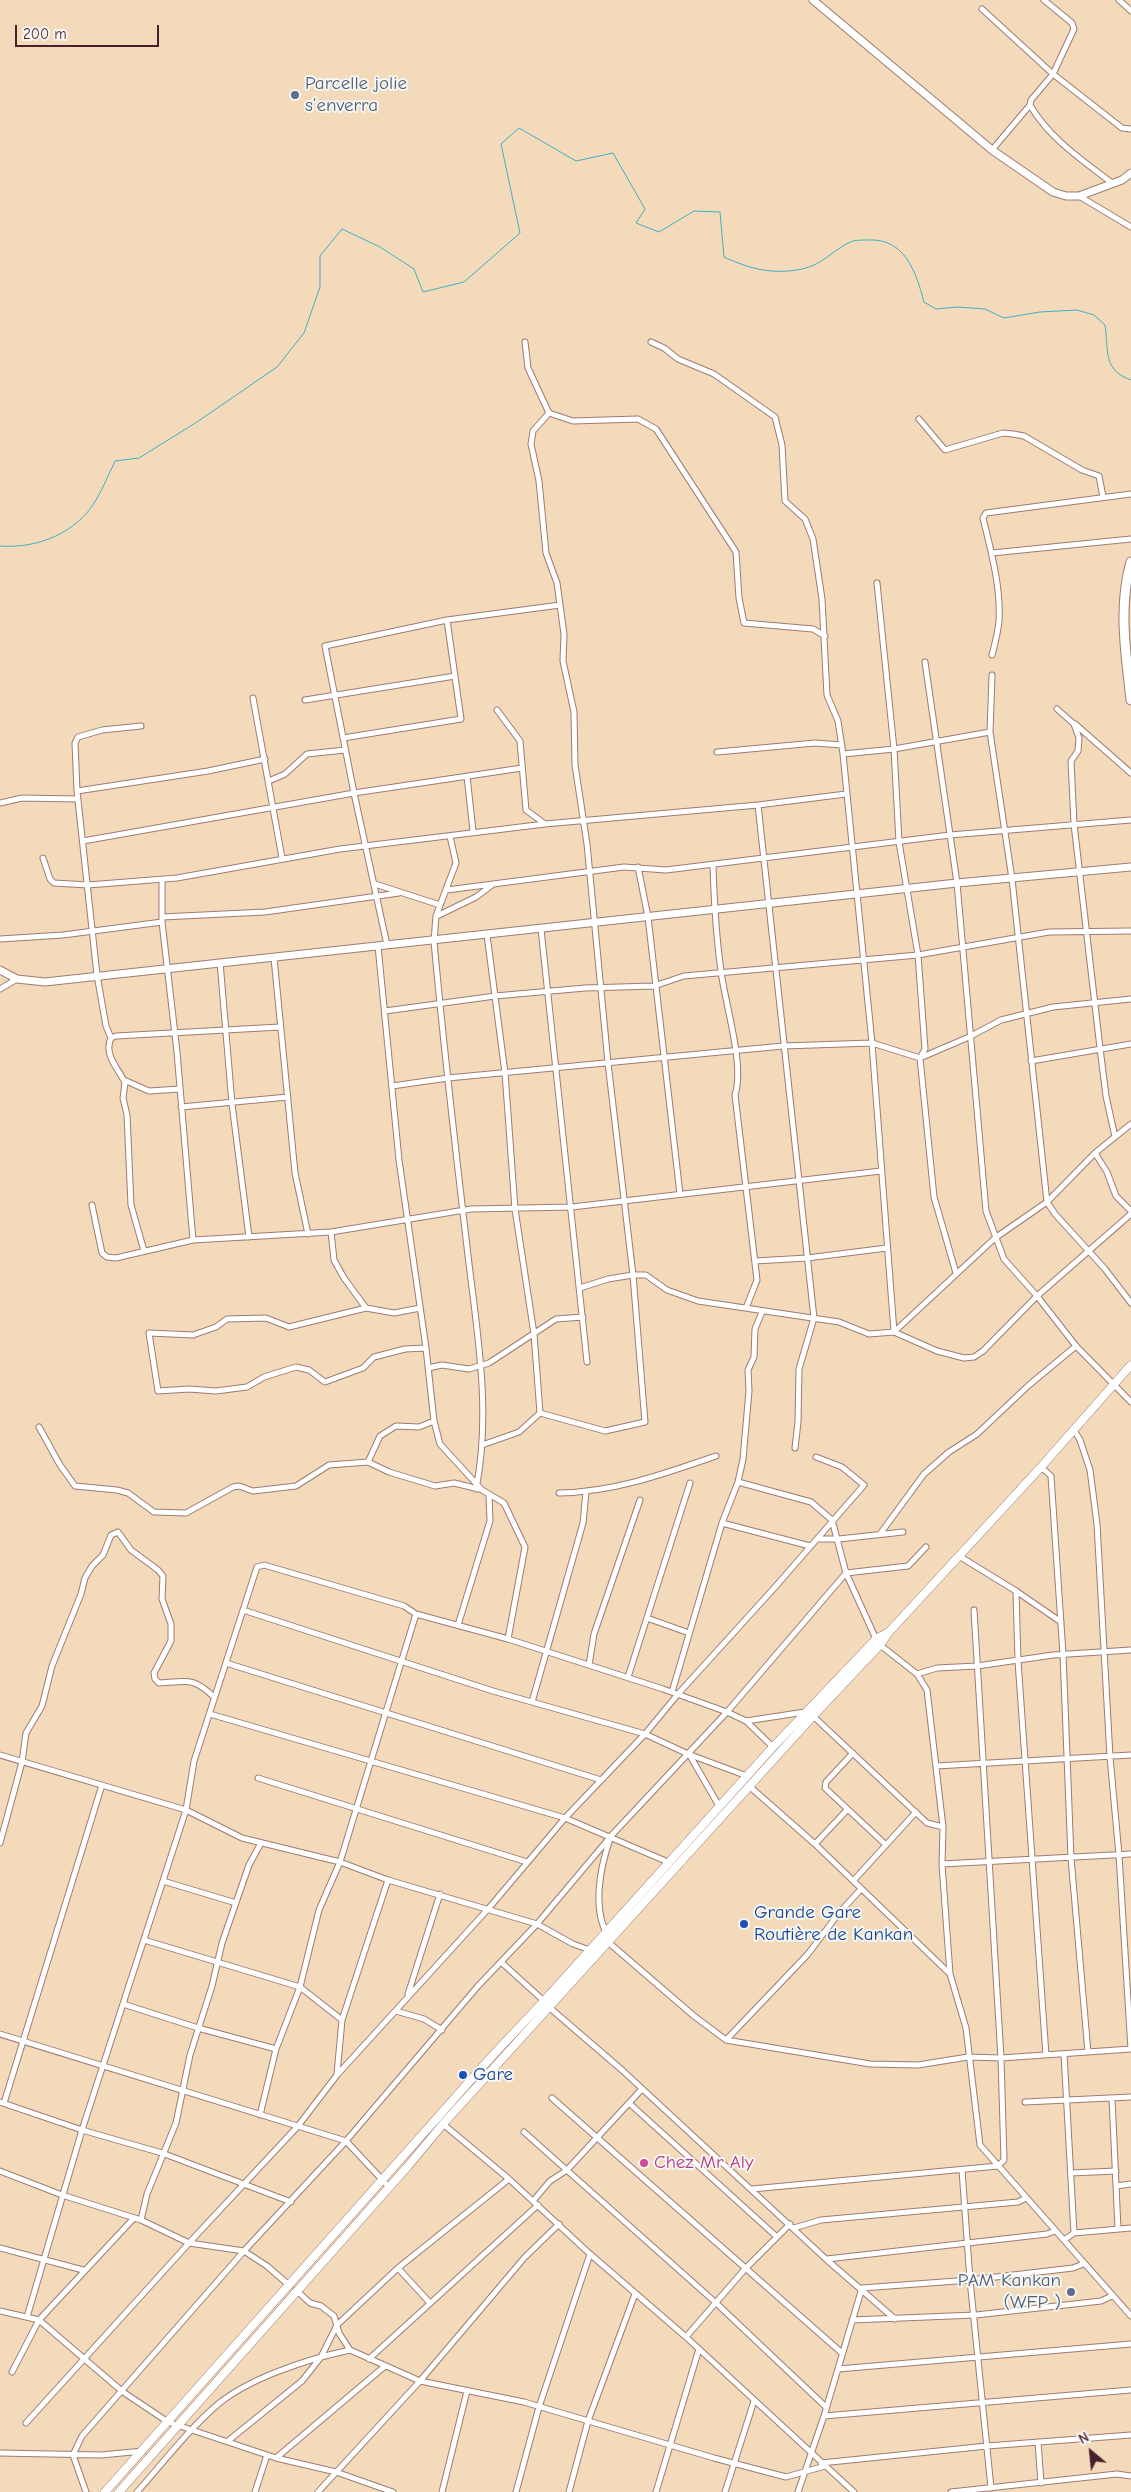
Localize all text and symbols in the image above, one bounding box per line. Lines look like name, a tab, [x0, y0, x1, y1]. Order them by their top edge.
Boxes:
scale bar	[18, 15, 161, 47]
text: 200 m	[23, 25, 67, 43]
place label: Parcelle jolie s’enverra	[305, 73, 407, 117]
marker: Parcelle jolie s’enverra	[289, 89, 301, 101]
place label: Grande Gare Routière de Kankan	[754, 1902, 913, 1946]
marker: Grande Gare Routière de Kankan	[738, 1918, 750, 1930]
place label: Gare	[473, 2064, 513, 2086]
marker: Gare	[457, 2069, 469, 2081]
place label: Chez Mr Aly	[654, 2152, 753, 2174]
marker: Chez Mr Aly	[638, 2157, 650, 2169]
place label: PAM Kankan (WFP )	[958, 2270, 1061, 2314]
marker: PAM Kankan (WFP )	[1065, 2286, 1077, 2298]
north arrow	[1066, 2427, 1116, 2477]
text: N	[1076, 2429, 1092, 2448]

